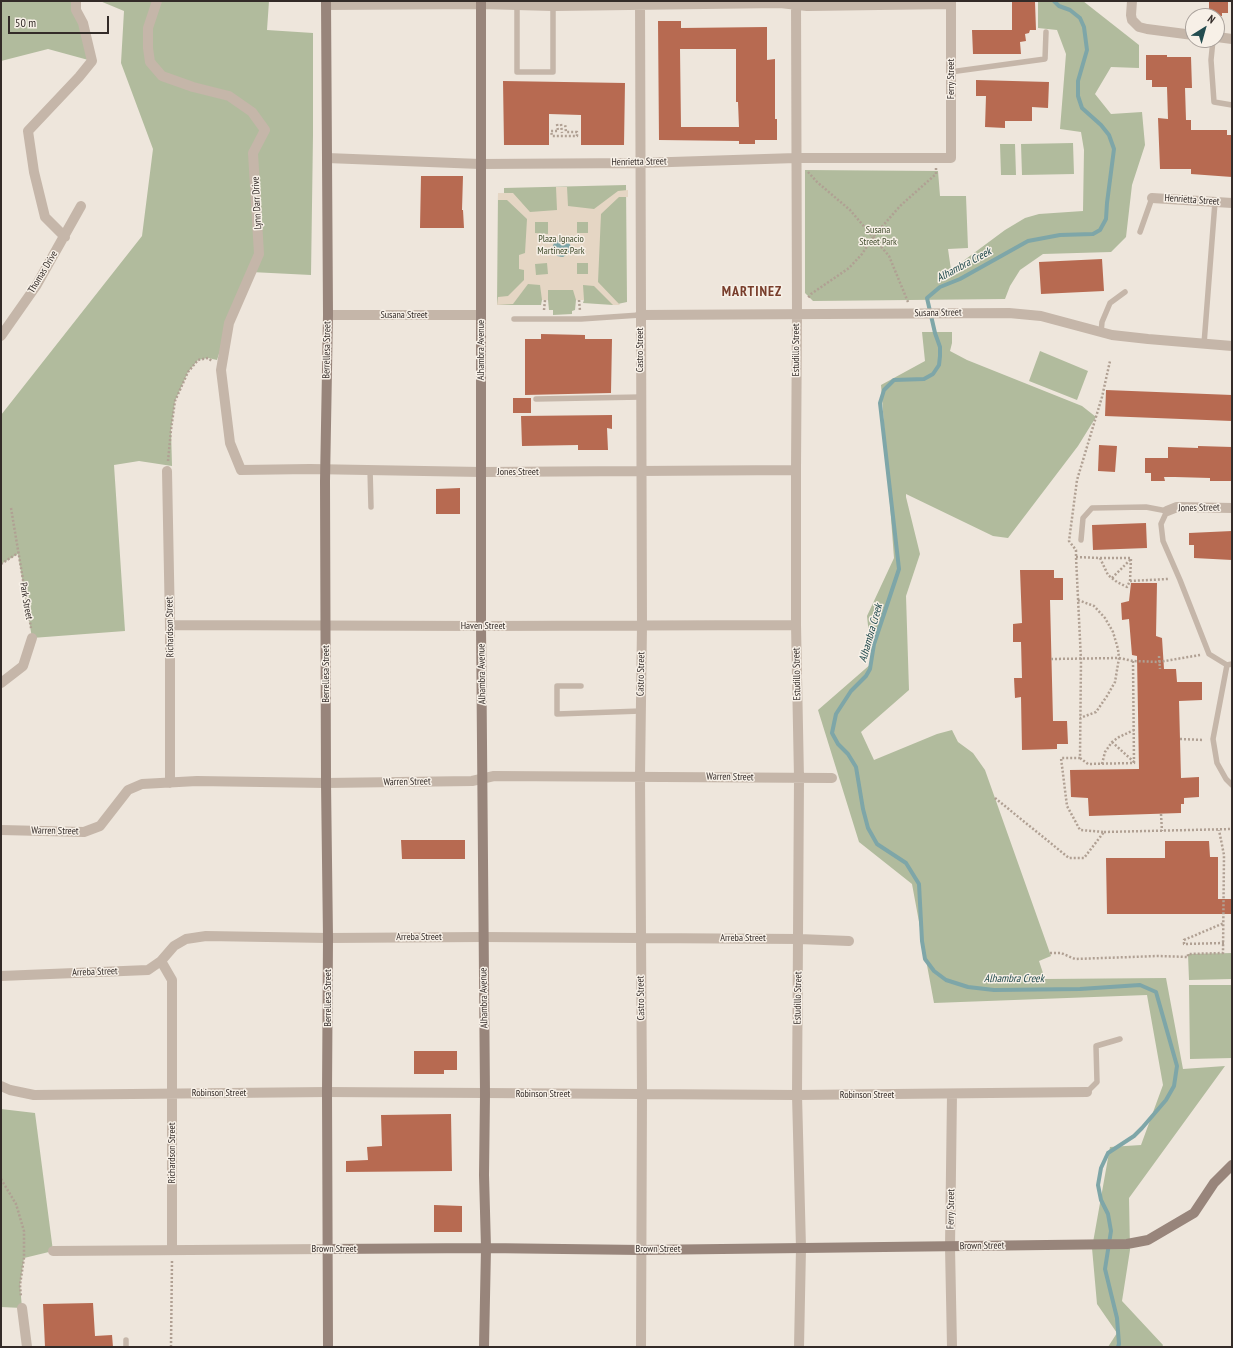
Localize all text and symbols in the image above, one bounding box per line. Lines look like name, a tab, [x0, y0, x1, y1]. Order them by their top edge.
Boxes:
scale bar	[10, 8, 111, 34]
north arrow	[1185, 8, 1225, 48]
text: N	[1205, 12, 1218, 27]
text: 50 m	[15, 15, 36, 30]
street label: Ferry Street	[945, 59, 957, 99]
street label: Henrietta Street	[611, 156, 667, 168]
street label: Lynn Darr Drive	[250, 176, 264, 230]
street label: Henrietta Street	[1164, 192, 1220, 208]
park label: Susana Street Park	[859, 224, 897, 248]
park label: Plaza Ignacio Martinez Park	[537, 233, 585, 256]
water label: Alhambra Creek	[934, 245, 994, 285]
street label: Thomas Drive	[26, 249, 60, 295]
district label: MARTINEZ	[722, 284, 782, 300]
street label: Susana Street	[914, 307, 962, 319]
street label: Susana Street	[380, 309, 428, 321]
street label: Alhambra Avenue	[475, 320, 487, 380]
street label: Berrellesa Street	[320, 321, 334, 379]
street label: Estudillo Street	[790, 323, 802, 377]
street label: Castro Street	[634, 328, 646, 372]
street label: Jones Street	[497, 466, 539, 478]
street label: Jones Street	[1178, 502, 1220, 514]
street label: Park Street	[17, 581, 35, 621]
street label: Richardson Street	[163, 596, 177, 658]
water label: Alhambra Creek	[856, 602, 886, 664]
street label: Haven Street	[461, 620, 505, 632]
street label: Alhambra Avenue	[475, 644, 489, 704]
street label: Berrellesa Street	[320, 645, 332, 703]
street label: Estudillo Street	[791, 647, 803, 701]
street label: Castro Street	[635, 652, 647, 696]
street label: Warren Street	[706, 771, 754, 783]
street label: Warren Street	[383, 776, 431, 788]
street label: Warren Street	[31, 825, 79, 837]
street label: Arreba Street	[396, 931, 442, 943]
street label: Arreba Street	[720, 932, 766, 944]
street label: Arreba Street	[72, 965, 118, 979]
street label: Alhambra Avenue	[477, 968, 491, 1028]
street label: Berrellesa Street	[322, 969, 334, 1027]
street label: Estudillo Street	[792, 971, 804, 1025]
water label: Alhambra Creek	[984, 972, 1044, 986]
street label: Castro Street	[635, 976, 647, 1020]
street label: Robinson Street	[192, 1087, 246, 1099]
street label: Robinson Street	[516, 1088, 570, 1100]
street label: Robinson Street	[840, 1089, 894, 1101]
street label: Richardson Street	[166, 1123, 178, 1183]
street label: Ferry Street	[945, 1189, 957, 1229]
street label: Brown Street	[960, 1240, 1004, 1252]
street label: Brown Street	[312, 1243, 356, 1255]
street label: Brown Street	[636, 1243, 680, 1255]

